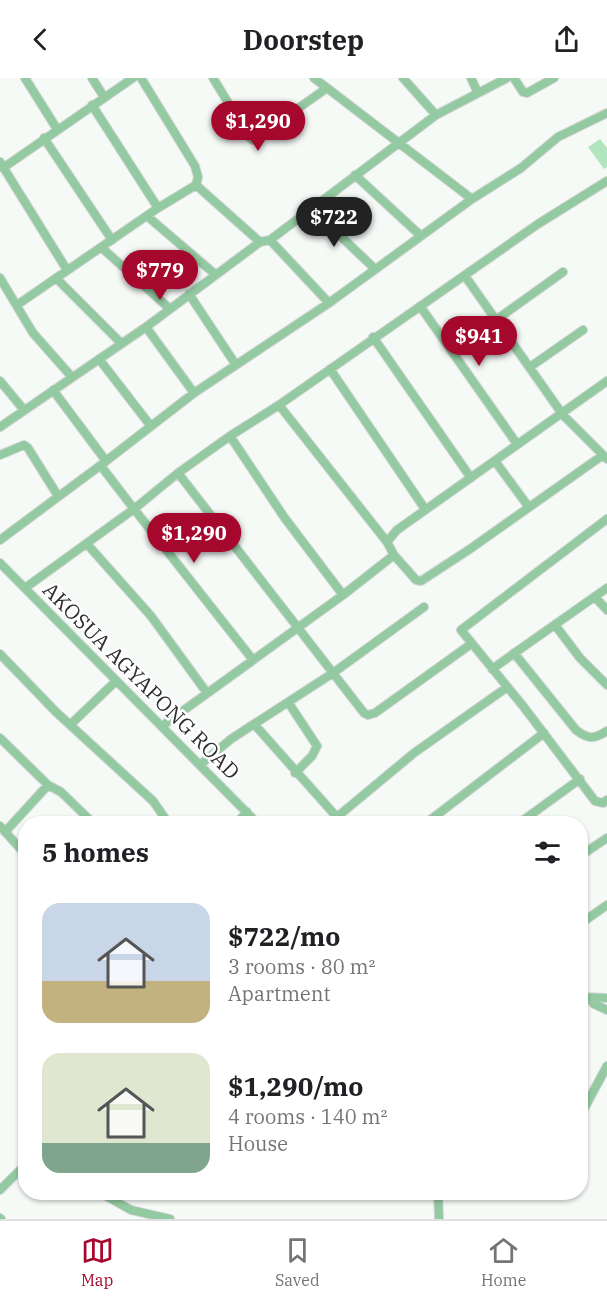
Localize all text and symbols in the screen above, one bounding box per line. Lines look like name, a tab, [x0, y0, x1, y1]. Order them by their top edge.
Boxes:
text: Doorstep	[243, 22, 364, 57]
icon: back	[24, 23, 57, 56]
icon: share	[550, 23, 583, 56]
pin: $1,290	[209, 101, 307, 152]
text: $1,290	[225, 107, 291, 134]
pin: $722	[298, 197, 370, 248]
text: $722	[310, 203, 358, 230]
pin: $779	[124, 250, 196, 301]
text: $779	[136, 256, 184, 283]
pin: $941	[443, 316, 515, 367]
text: $941	[455, 322, 503, 349]
pin: $1,290	[145, 513, 243, 564]
text: $1,290	[161, 519, 227, 546]
street label: AKOSUA AGYAPONG ROAD	[37, 576, 246, 785]
text: 5 homes	[42, 835, 149, 869]
icon: filters	[531, 836, 564, 869]
text: $722/mo	[228, 919, 340, 953]
icon: home	[90, 927, 162, 999]
text: 3 rooms · 80 m²	[228, 953, 375, 980]
text: Apartment	[228, 980, 331, 1007]
text: $1,290/mo	[228, 1069, 363, 1103]
icon: home	[90, 1077, 162, 1149]
text: 4 rooms · 140 m²	[228, 1103, 387, 1130]
text: House	[228, 1130, 288, 1157]
tab: Map	[81, 1234, 114, 1290]
tab: Saved	[275, 1234, 320, 1290]
tab: Home	[481, 1234, 526, 1290]

